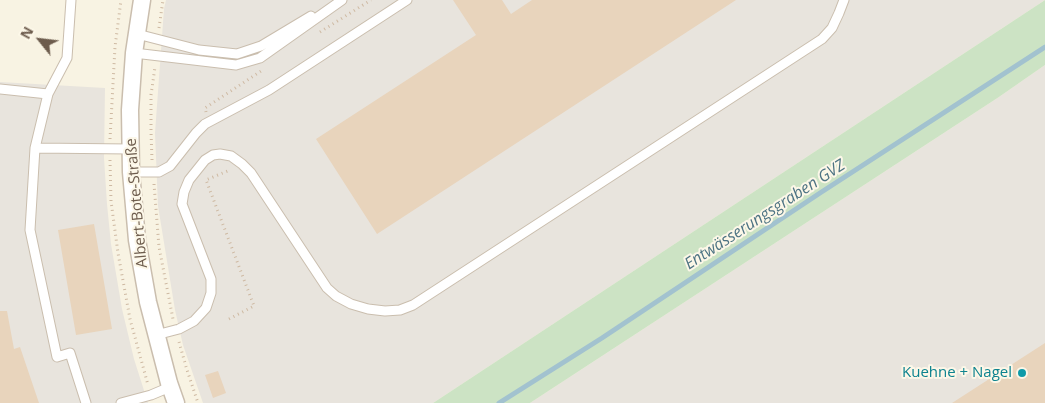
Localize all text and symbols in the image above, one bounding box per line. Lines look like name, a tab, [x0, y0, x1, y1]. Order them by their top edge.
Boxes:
north arrow	[15, 15, 65, 65]
text: N	[15, 23, 38, 42]
street label: Albert-Bote-Straße	[122, 137, 152, 269]
water label: Entwässerungsgraben GVZ	[681, 156, 849, 274]
place label: Kuehne + Nagel	[902, 364, 1012, 382]
marker: Kuehne + Nagel	[1016, 367, 1028, 379]

